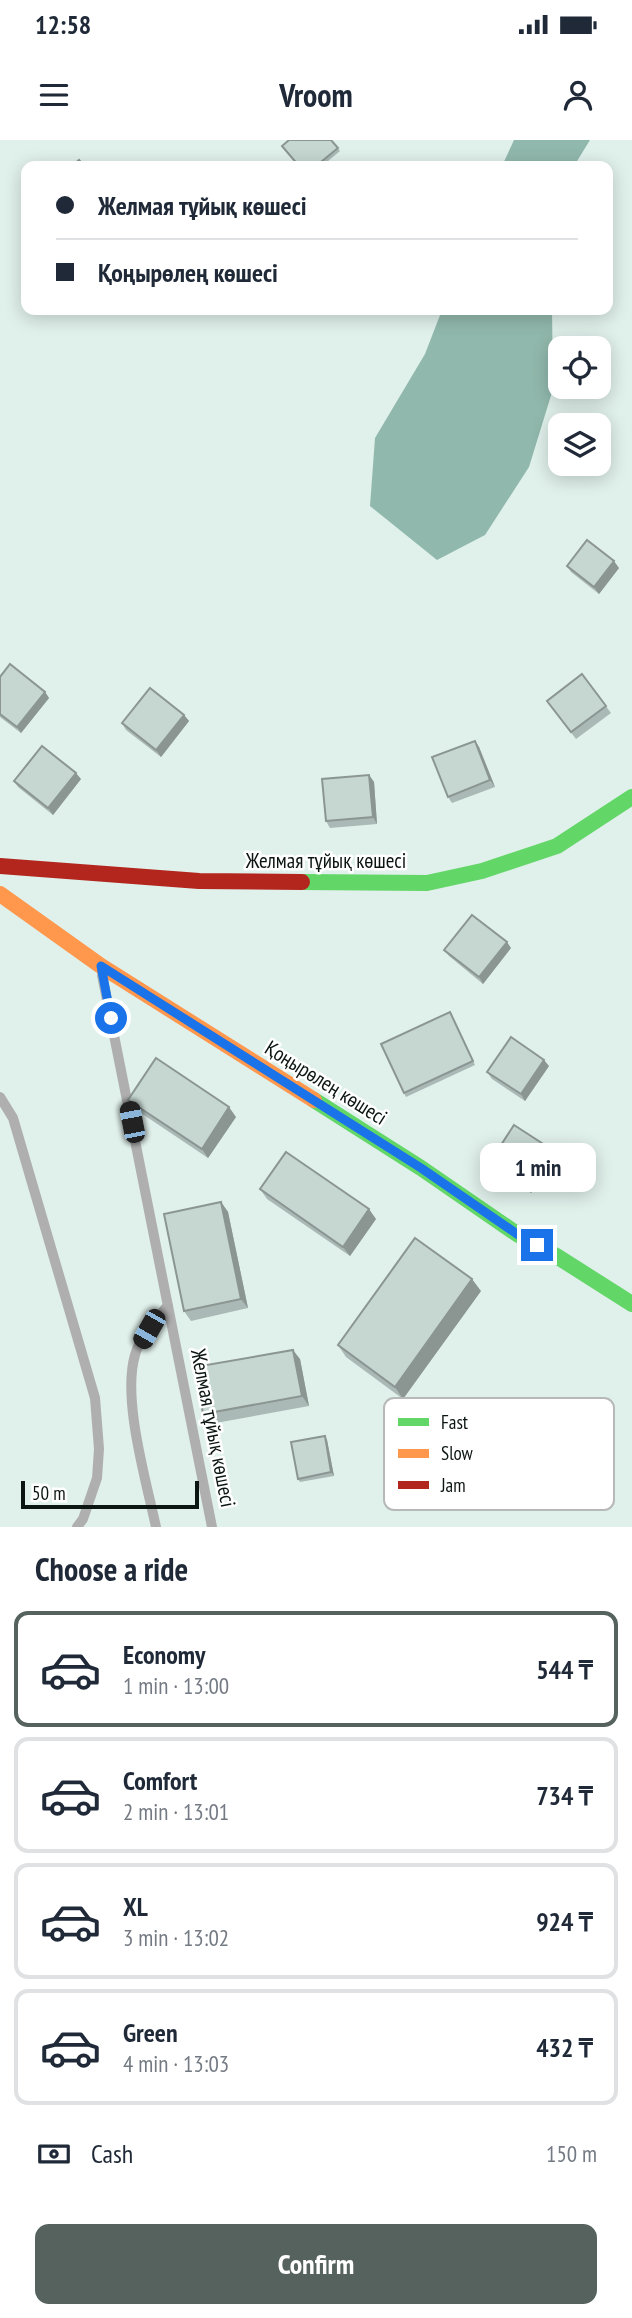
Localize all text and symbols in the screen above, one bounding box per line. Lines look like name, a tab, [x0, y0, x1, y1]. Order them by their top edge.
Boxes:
text: 12:58	[35, 8, 91, 41]
text: Vroom	[279, 74, 353, 116]
icon: menu	[35, 76, 73, 114]
icon: person	[559, 76, 597, 114]
text: Желмая тұйық көшесі	[98, 189, 307, 222]
text: Қоңырөлең көшесі	[98, 256, 278, 289]
map controls	[548, 336, 611, 476]
button: locate	[548, 336, 611, 399]
button: layers	[548, 413, 611, 476]
street label: Желмая тұйық көшесі	[245, 847, 406, 874]
route start	[95, 1002, 127, 1034]
street label: Қоңырөлең көшесі	[260, 1034, 392, 1131]
car	[118, 1099, 147, 1145]
callout: 1 min	[479, 1144, 595, 1192]
text: 1 min	[515, 1153, 561, 1182]
route end	[521, 1229, 553, 1261]
car	[130, 1306, 169, 1352]
street label: Желмая тұйық көшесі	[185, 1346, 242, 1509]
legend	[384, 1398, 614, 1510]
text: Fast	[441, 1410, 469, 1434]
text: Slow	[441, 1441, 474, 1465]
text: Jam	[440, 1473, 466, 1497]
scale bar	[21, 1478, 200, 1510]
text: 50 m	[32, 1481, 66, 1505]
text: Choose a ride	[35, 1548, 188, 1590]
icon: car	[39, 1638, 102, 1701]
text: Economy	[123, 1638, 205, 1671]
text: 544 ₸	[536, 1653, 593, 1686]
text: 1 min · 13:00	[123, 1671, 229, 1700]
icon: car	[39, 1764, 102, 1827]
text: Comfort	[123, 1764, 197, 1797]
text: 734 ₸	[536, 1779, 593, 1812]
text: 2 min · 13:01	[123, 1797, 229, 1826]
icon: car	[39, 1890, 102, 1953]
text: XL	[123, 1890, 148, 1923]
text: 924 ₸	[536, 1905, 593, 1938]
text: 3 min · 13:02	[123, 1923, 229, 1952]
icon: car	[39, 2016, 102, 2079]
text: Green	[123, 2016, 178, 2049]
text: 432 ₸	[536, 2031, 593, 2064]
text: 4 min · 13:03	[123, 2049, 229, 2078]
icon: cash	[35, 2135, 73, 2173]
text: Cash	[91, 2137, 133, 2170]
text: 150 m	[546, 2139, 597, 2168]
button: Confirm	[35, 2224, 597, 2304]

